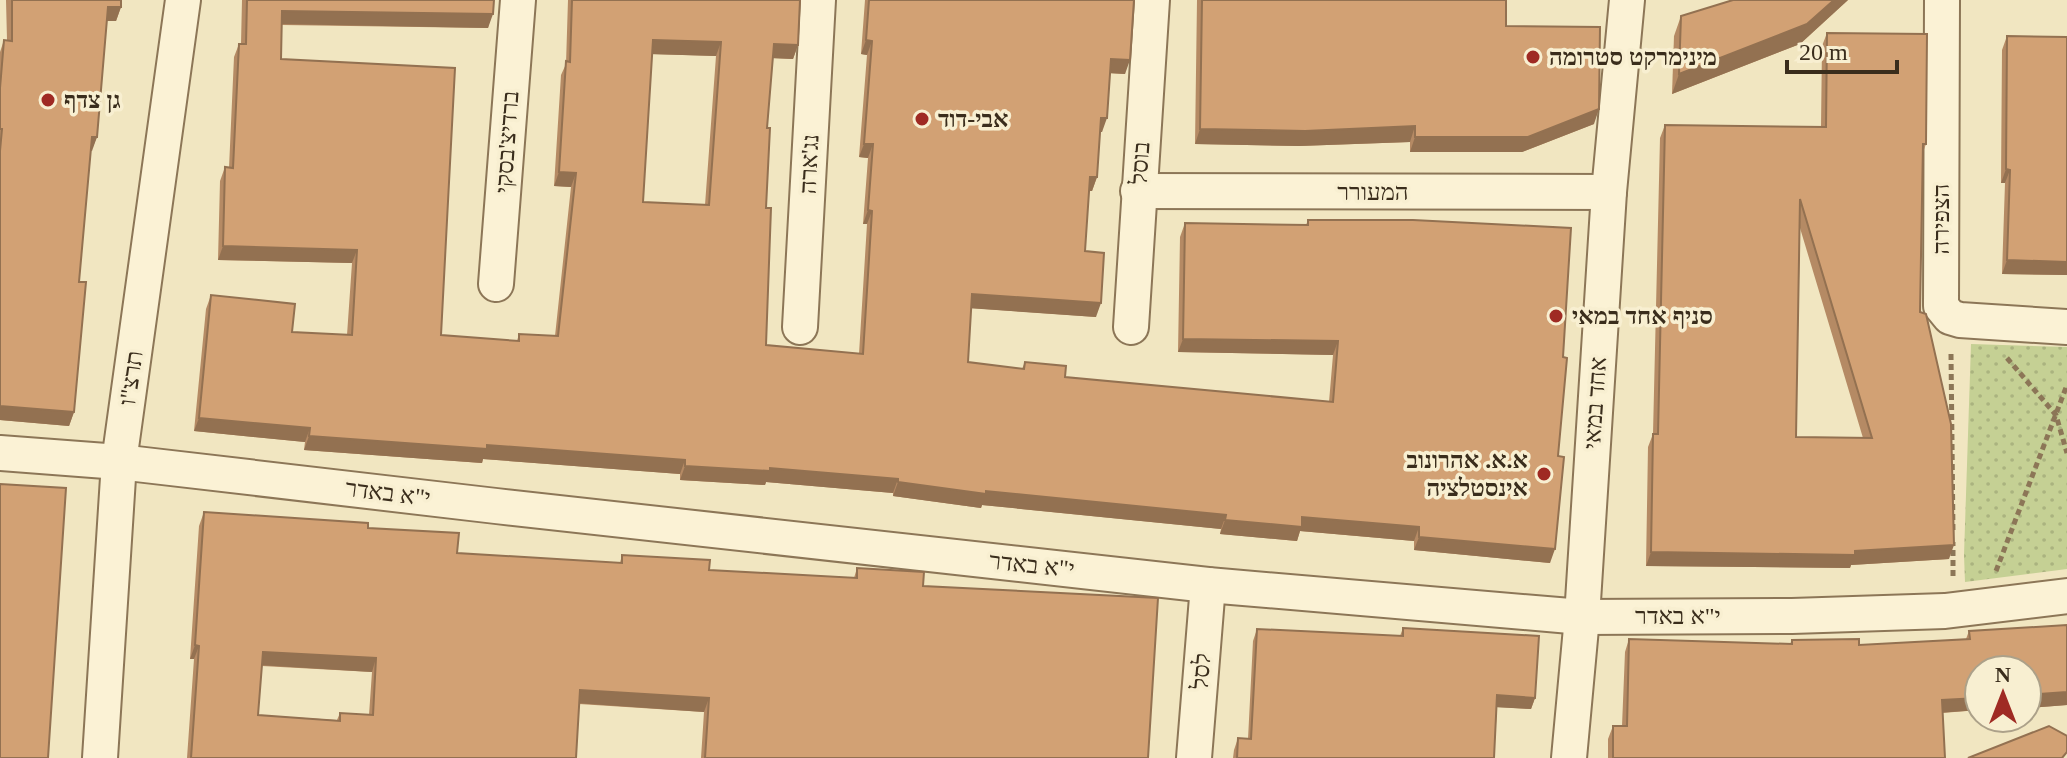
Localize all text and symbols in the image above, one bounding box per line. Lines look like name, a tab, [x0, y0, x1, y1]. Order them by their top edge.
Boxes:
scale bar	[1787, 24, 1897, 74]
text: 20 m	[1799, 39, 1848, 65]
place label: מינימרקט סטרומה	[1549, 44, 1717, 70]
marker: מינימרקט סטרומה	[1524, 48, 1542, 66]
place label: גן צדף	[64, 87, 121, 114]
street label: ברדיצ'בסקי	[490, 90, 524, 194]
marker: גן צדף	[39, 91, 57, 109]
place label: אבי-דוד	[938, 106, 1009, 132]
marker: אבי-דוד	[913, 110, 931, 128]
street label: נג'ארה	[794, 133, 824, 195]
street label: בוסל	[1125, 141, 1154, 186]
street label: המעורר	[1337, 179, 1409, 205]
street label: הצפירה	[1928, 184, 1954, 254]
place label: סניף אחד במאי	[1572, 303, 1713, 329]
marker: סניף אחד במאי	[1547, 307, 1565, 325]
street label: תרצ"ו	[114, 349, 148, 407]
street label: אחד במאי	[1579, 356, 1611, 450]
place label: א.א. אהרונוב אינסטלציה	[1407, 447, 1528, 501]
marker: א.א. אהרונוב אינסטלציה	[1535, 465, 1553, 483]
street label: י"א באדר	[344, 475, 432, 511]
street label: י"א באדר	[988, 548, 1076, 582]
street label: י"א באדר	[1635, 603, 1721, 629]
street label: לסל	[1186, 652, 1216, 691]
north arrow	[1963, 654, 2043, 734]
text: N	[1995, 662, 2011, 687]

